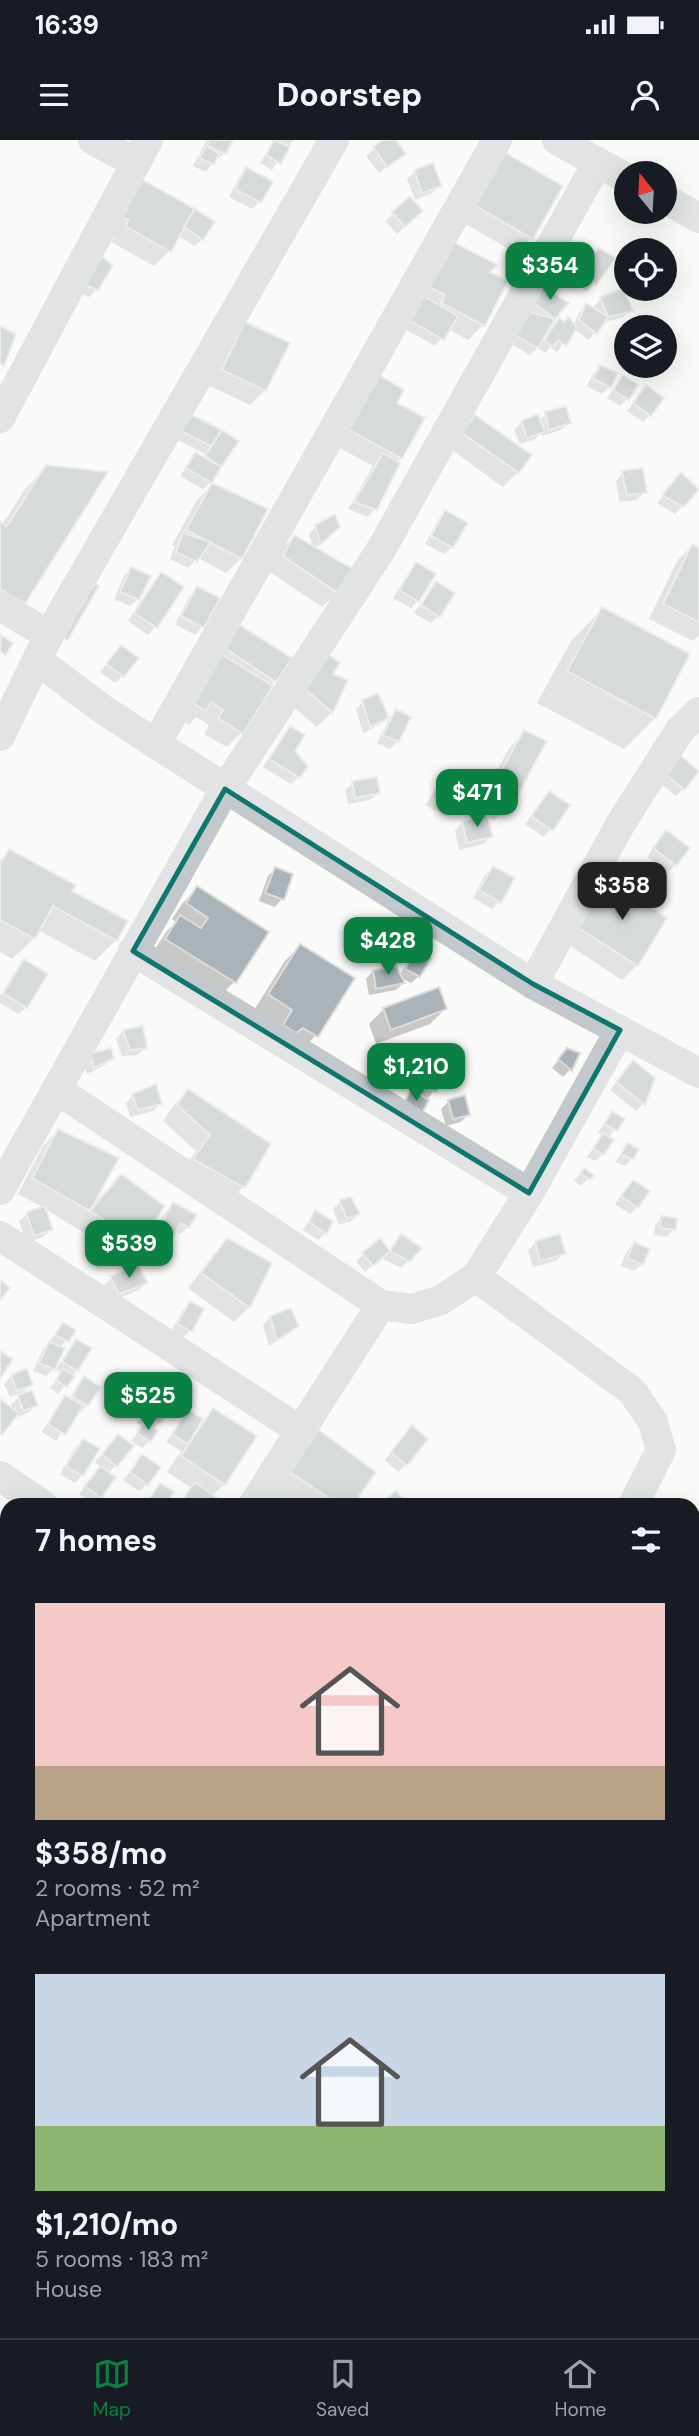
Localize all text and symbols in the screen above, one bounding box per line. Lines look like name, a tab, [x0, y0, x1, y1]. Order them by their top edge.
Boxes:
text: 16:39	[35, 8, 99, 42]
text: Doorstep	[277, 74, 422, 116]
icon: menu	[35, 76, 73, 114]
icon: person	[626, 76, 664, 114]
north arrow	[614, 161, 677, 224]
map controls	[614, 161, 677, 378]
button: locate	[614, 238, 677, 301]
pin: $354	[509, 242, 591, 302]
text: $354	[521, 250, 579, 280]
button: layers	[614, 315, 677, 378]
pin: $471	[436, 770, 518, 829]
text: $471	[452, 777, 502, 807]
pin: $358	[581, 862, 663, 922]
text: $358	[594, 870, 650, 900]
pin: $428	[347, 918, 429, 977]
text: $428	[360, 925, 416, 955]
pin: $1,210	[359, 1044, 473, 1103]
text: $1,210	[383, 1051, 449, 1081]
pin: $539	[88, 1220, 170, 1280]
text: $539	[101, 1228, 157, 1258]
pin: $525	[107, 1372, 189, 1432]
text: $525	[120, 1380, 176, 1410]
text: 7 homes	[35, 1521, 157, 1560]
icon: filters	[627, 1521, 665, 1559]
icon: home	[287, 1648, 413, 1774]
text: $358/mo	[35, 1834, 167, 1873]
text: 2 rooms · 52 m²	[35, 1873, 200, 1903]
text: Apartment	[35, 1903, 150, 1933]
icon: home	[287, 2019, 413, 2145]
text: $1,210/mo	[35, 2205, 178, 2244]
text: 5 rooms · 183 m²	[35, 2244, 208, 2274]
text: House	[35, 2274, 102, 2304]
tab: Map	[93, 2355, 131, 2422]
tab: Saved	[316, 2355, 369, 2422]
tab: Home	[554, 2355, 606, 2422]

